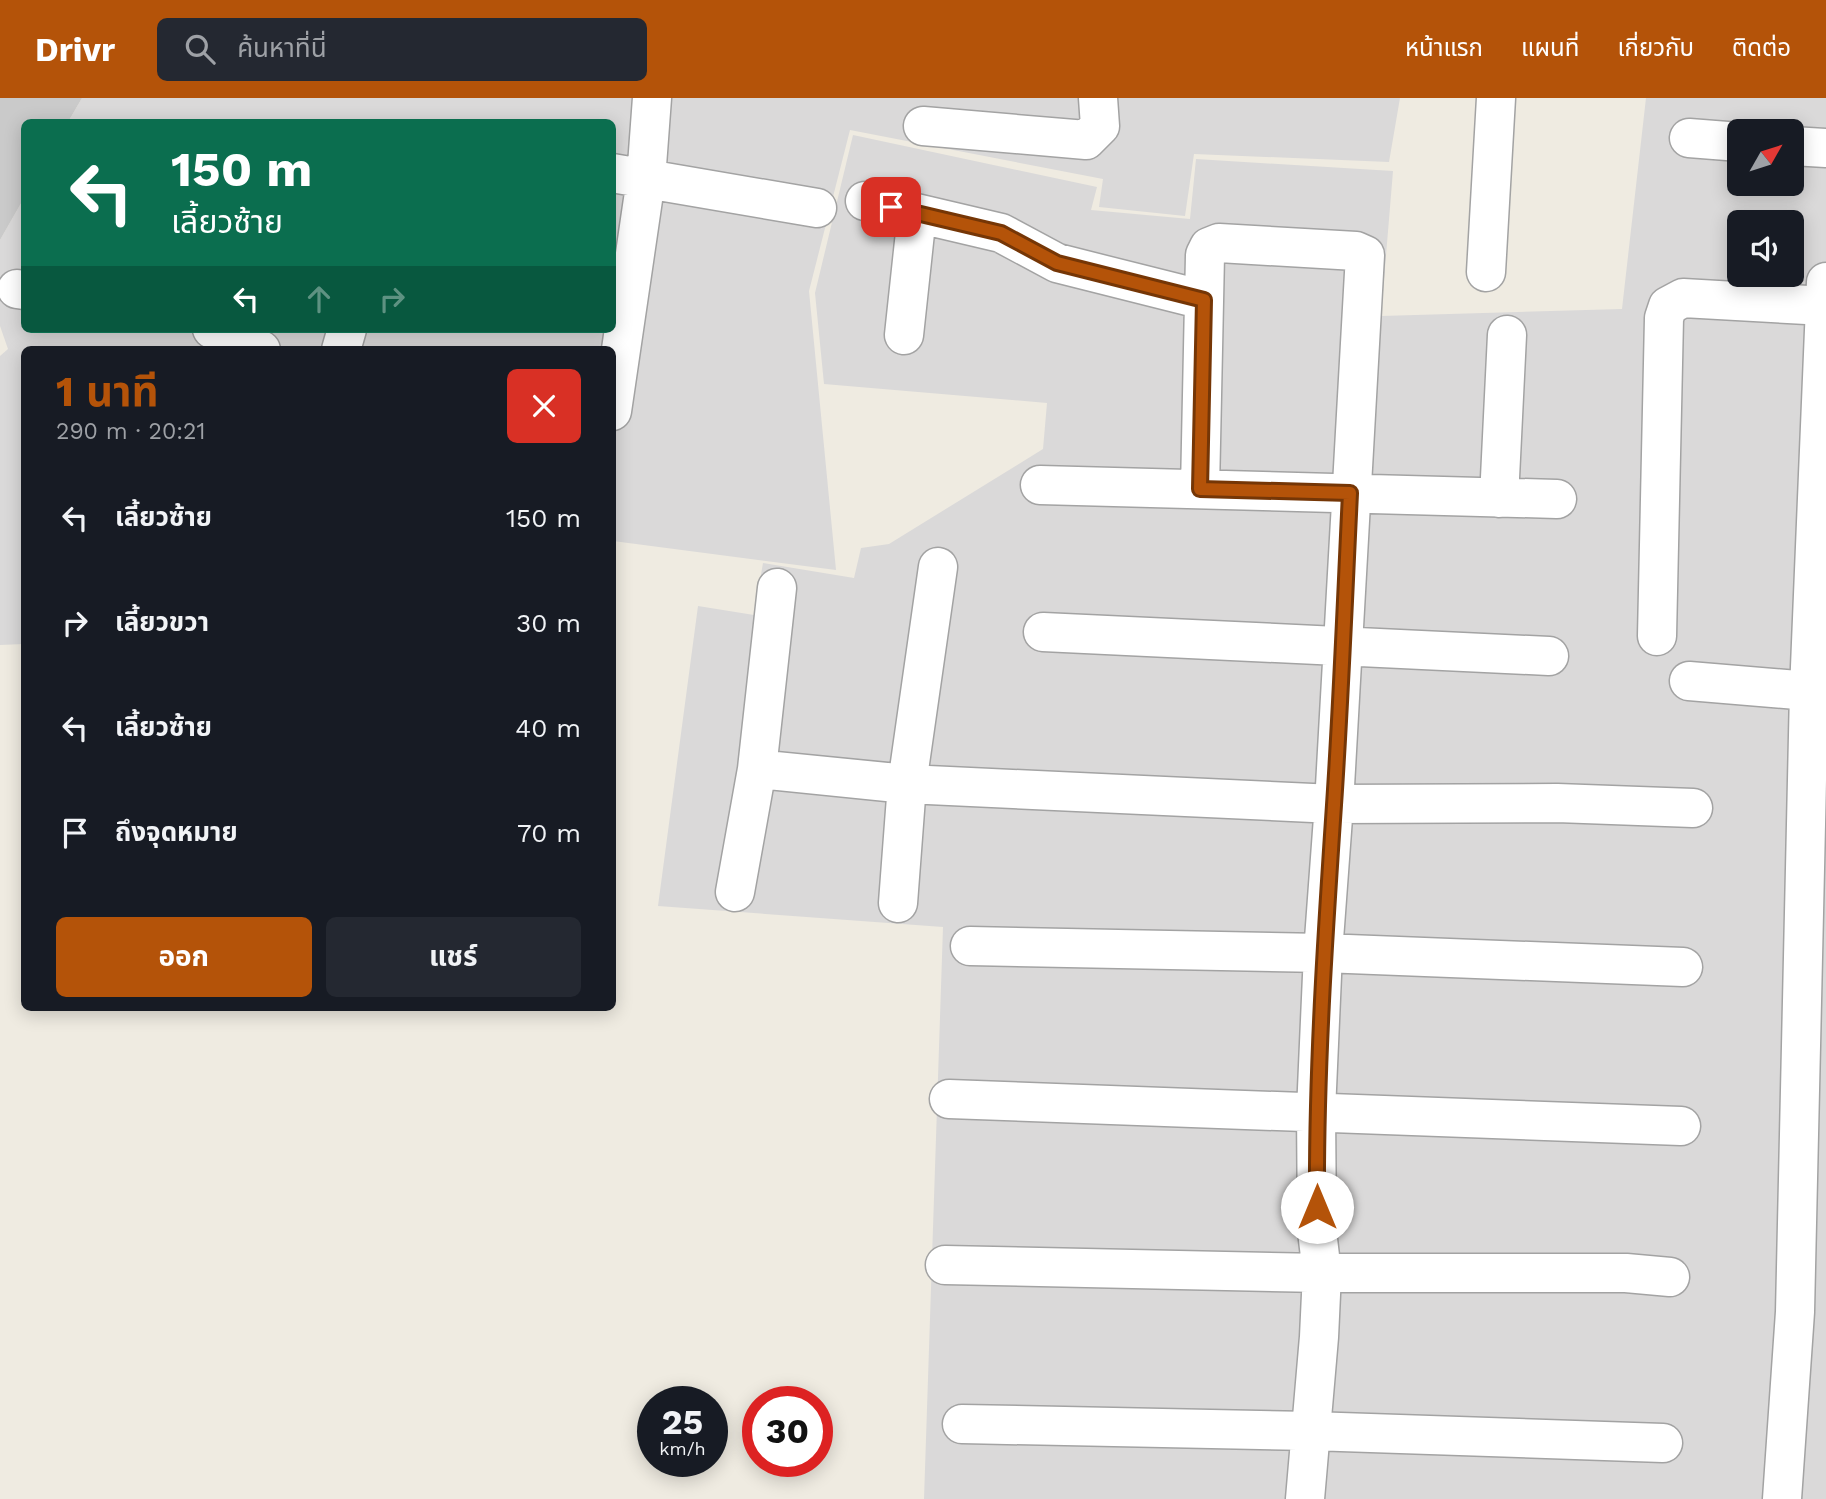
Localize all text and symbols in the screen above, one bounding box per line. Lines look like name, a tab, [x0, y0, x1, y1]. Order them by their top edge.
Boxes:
search box	[157, 18, 647, 81]
text: Drivr	[35, 30, 115, 69]
icon: search	[181, 30, 219, 68]
text: ค้นหาที่นี่	[237, 33, 327, 63]
text: หน้าแรก	[1405, 34, 1483, 62]
text: แผนที่	[1521, 34, 1579, 62]
text: เกี่ยวกับ	[1617, 34, 1694, 62]
text: ติดต่อ	[1732, 34, 1791, 62]
north arrow	[1727, 119, 1804, 196]
map controls	[1727, 119, 1804, 287]
text: 150 m	[171, 140, 312, 198]
icon: left	[56, 147, 147, 238]
pin	[861, 177, 921, 237]
icon: arrive	[872, 188, 910, 226]
text: เลี้ยวซ้าย	[171, 203, 283, 241]
button: sound	[1727, 210, 1804, 287]
icon: left	[227, 280, 265, 318]
icon: ahead	[300, 280, 338, 318]
icon: right	[373, 280, 411, 318]
text: 1 นาที	[56, 367, 159, 416]
button: close	[507, 369, 581, 443]
text: 290 m · 20:21	[56, 418, 205, 445]
icon: left	[56, 499, 94, 537]
text: เลี้ยวซ้าย	[115, 502, 212, 532]
text: 150 m	[506, 503, 581, 533]
icon: right	[56, 604, 94, 642]
text: เลี้ยวขวา	[115, 607, 209, 637]
text: 30 m	[516, 608, 581, 638]
icon: left	[56, 709, 94, 747]
text: เลี้ยวซ้าย	[115, 712, 212, 742]
text: 40 m	[515, 713, 581, 743]
icon: arrive	[56, 814, 94, 852]
text: ถึงจุดหมาย	[115, 817, 238, 847]
text: 70 m	[517, 818, 581, 848]
button: ออก	[56, 917, 312, 997]
button: แชร์	[326, 917, 581, 997]
position arrow	[1280, 1170, 1354, 1244]
speed limit sign: 30	[742, 1386, 833, 1477]
text: 25	[662, 1401, 703, 1443]
text: km/h	[659, 1438, 706, 1459]

